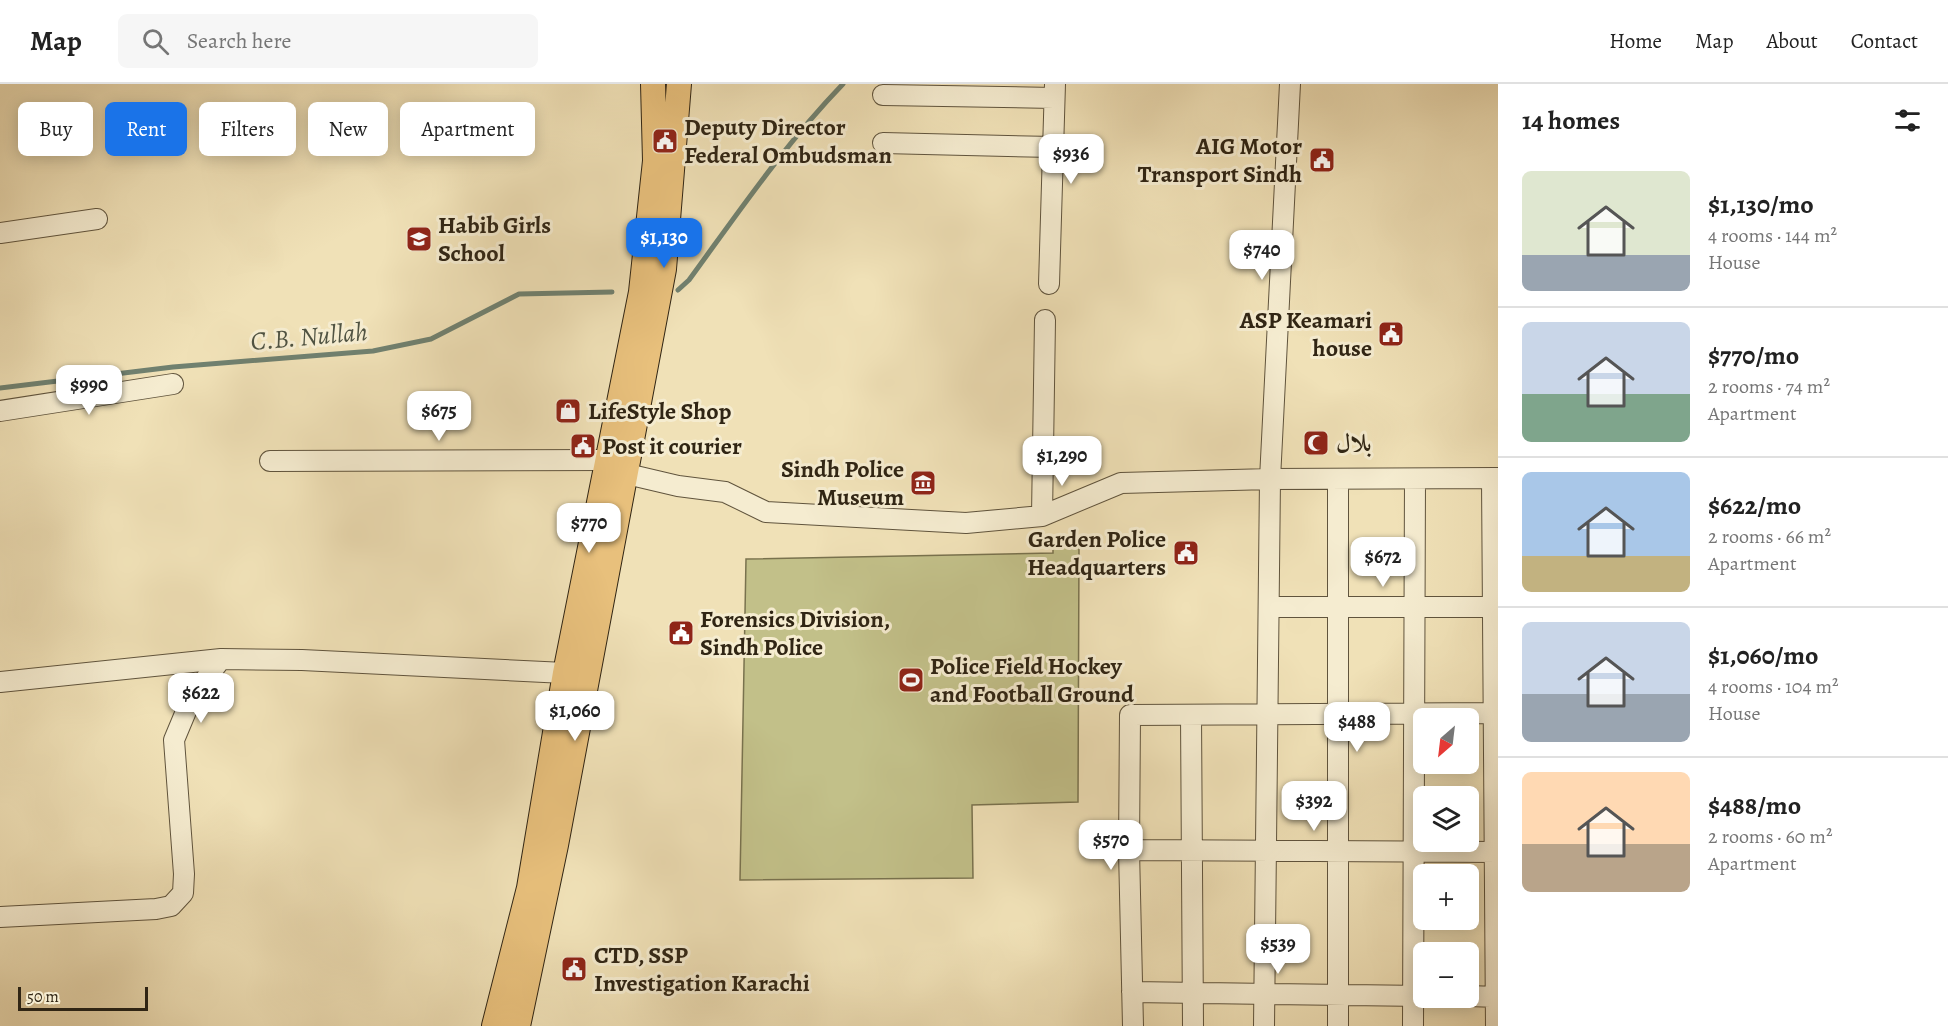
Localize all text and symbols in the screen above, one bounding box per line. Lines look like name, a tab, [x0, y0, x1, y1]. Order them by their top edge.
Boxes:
search box	[118, 14, 538, 68]
text: Map	[30, 22, 82, 60]
icon: search	[139, 25, 172, 58]
text: Search here	[187, 26, 291, 56]
text: Home	[1609, 27, 1662, 55]
text: Map	[1695, 27, 1733, 55]
text: About	[1766, 27, 1818, 55]
text: Contact	[1851, 27, 1918, 55]
chip: Buy	[18, 102, 93, 156]
chip: Rent	[105, 102, 187, 156]
chip: Filters	[199, 102, 296, 156]
chip: New	[308, 102, 388, 156]
chip: Apartment	[400, 102, 535, 156]
text: 14 homes	[1522, 103, 1620, 138]
icon: filters	[1891, 104, 1924, 137]
place label: Deputy Director Federal Ombudsman	[684, 111, 892, 171]
public building icon: Deputy Director Federal Ombudsman	[650, 126, 680, 156]
place label: AIG Motor Transport Sindh	[1138, 130, 1302, 190]
pin: $936	[1035, 134, 1107, 185]
text: $936	[1053, 140, 1089, 167]
public building icon: AIG Motor Transport Sindh	[1307, 145, 1337, 175]
text: $1,130/mo	[1708, 187, 1814, 222]
icon: home	[1570, 195, 1642, 267]
place label: Habib Girls School	[438, 209, 551, 269]
pin: $1,130	[615, 218, 713, 269]
text: 4 rooms · 144 m²	[1708, 222, 1837, 249]
school or university icon: Habib Girls School	[404, 224, 434, 254]
text: $1,130	[640, 224, 688, 251]
pin: $740	[1226, 230, 1298, 281]
text: $740	[1243, 236, 1281, 263]
text: House	[1708, 249, 1760, 276]
place label: ASP Keamari house	[1239, 304, 1372, 364]
water label: C.B. Nullah	[249, 314, 369, 359]
public building icon: ASP Keamari house	[1376, 319, 1406, 349]
text: $770/mo	[1708, 338, 1799, 373]
icon: home	[1570, 346, 1642, 418]
pin: $990	[53, 365, 125, 416]
text: $990	[70, 371, 108, 398]
text: 2 rooms · 74 m²	[1708, 373, 1830, 400]
pin: $675	[403, 391, 475, 442]
place label: LifeStyle Shop	[588, 395, 732, 427]
shop icon: LifeStyle Shop	[553, 396, 583, 426]
text: $675	[421, 397, 457, 424]
text: Apartment	[1708, 400, 1797, 427]
place label: بلال	[1336, 427, 1372, 459]
mosque icon: بلال	[1301, 428, 1331, 458]
place label: Post it courier	[602, 430, 742, 462]
public building icon: Post it courier	[568, 431, 598, 461]
pin: $1,290	[1013, 436, 1111, 487]
text: $1,290	[1037, 442, 1087, 469]
place label: Sindh Police Museum	[781, 453, 904, 513]
museum icon: Sindh Police Museum	[908, 468, 938, 498]
text: $622/mo	[1708, 488, 1801, 523]
icon: home	[1570, 496, 1642, 568]
pin: $770	[553, 503, 625, 554]
text: $770	[571, 509, 607, 536]
place label: Garden Police Headquarters	[1027, 523, 1166, 583]
text: 2 rooms · 66 m²	[1708, 523, 1831, 550]
pin: $672	[1347, 537, 1419, 588]
public building icon: Garden Police Headquarters	[1171, 538, 1201, 568]
text: $672	[1365, 543, 1401, 570]
text: Apartment	[1708, 550, 1797, 577]
place label: Forensics Division, Sindh Police	[700, 603, 890, 663]
public building icon: Forensics Division, Sindh Police	[666, 618, 696, 648]
text: $1,060/mo	[1708, 638, 1818, 673]
icon: home	[1570, 646, 1642, 718]
place label: Police Field Hockey and Football Ground	[930, 650, 1134, 710]
sports icon: Police Field Hockey and Football Ground	[896, 665, 926, 695]
pin: $622	[165, 673, 237, 724]
text: 4 rooms · 104 m²	[1708, 673, 1839, 700]
text: $622	[182, 679, 220, 706]
pin: $1,060	[526, 691, 624, 742]
text: $1,060	[549, 697, 601, 724]
text: House	[1708, 700, 1760, 727]
pin: $488	[1321, 702, 1393, 753]
text: $488	[1338, 708, 1376, 735]
north arrow	[1413, 708, 1479, 774]
map controls	[1413, 708, 1479, 1008]
pin: $392	[1278, 781, 1350, 832]
button: layers	[1413, 786, 1479, 852]
text: $392	[1296, 787, 1332, 814]
text: $488/mo	[1708, 788, 1801, 823]
icon: home	[1570, 796, 1642, 868]
pin: $570	[1075, 820, 1147, 871]
text: 2 rooms · 60 m²	[1708, 823, 1832, 850]
text: $570	[1093, 826, 1129, 853]
text: Apartment	[1708, 850, 1797, 877]
button: +	[1413, 864, 1479, 930]
pin: $539	[1242, 924, 1314, 975]
text: $539	[1260, 930, 1296, 957]
place label: CTD, SSP Investigation Karachi	[594, 939, 810, 999]
button: −	[1413, 942, 1479, 1008]
public building icon: CTD, SSP Investigation Karachi	[559, 954, 589, 984]
scale bar	[18, 984, 148, 1012]
text: 50 m	[27, 986, 59, 1008]

